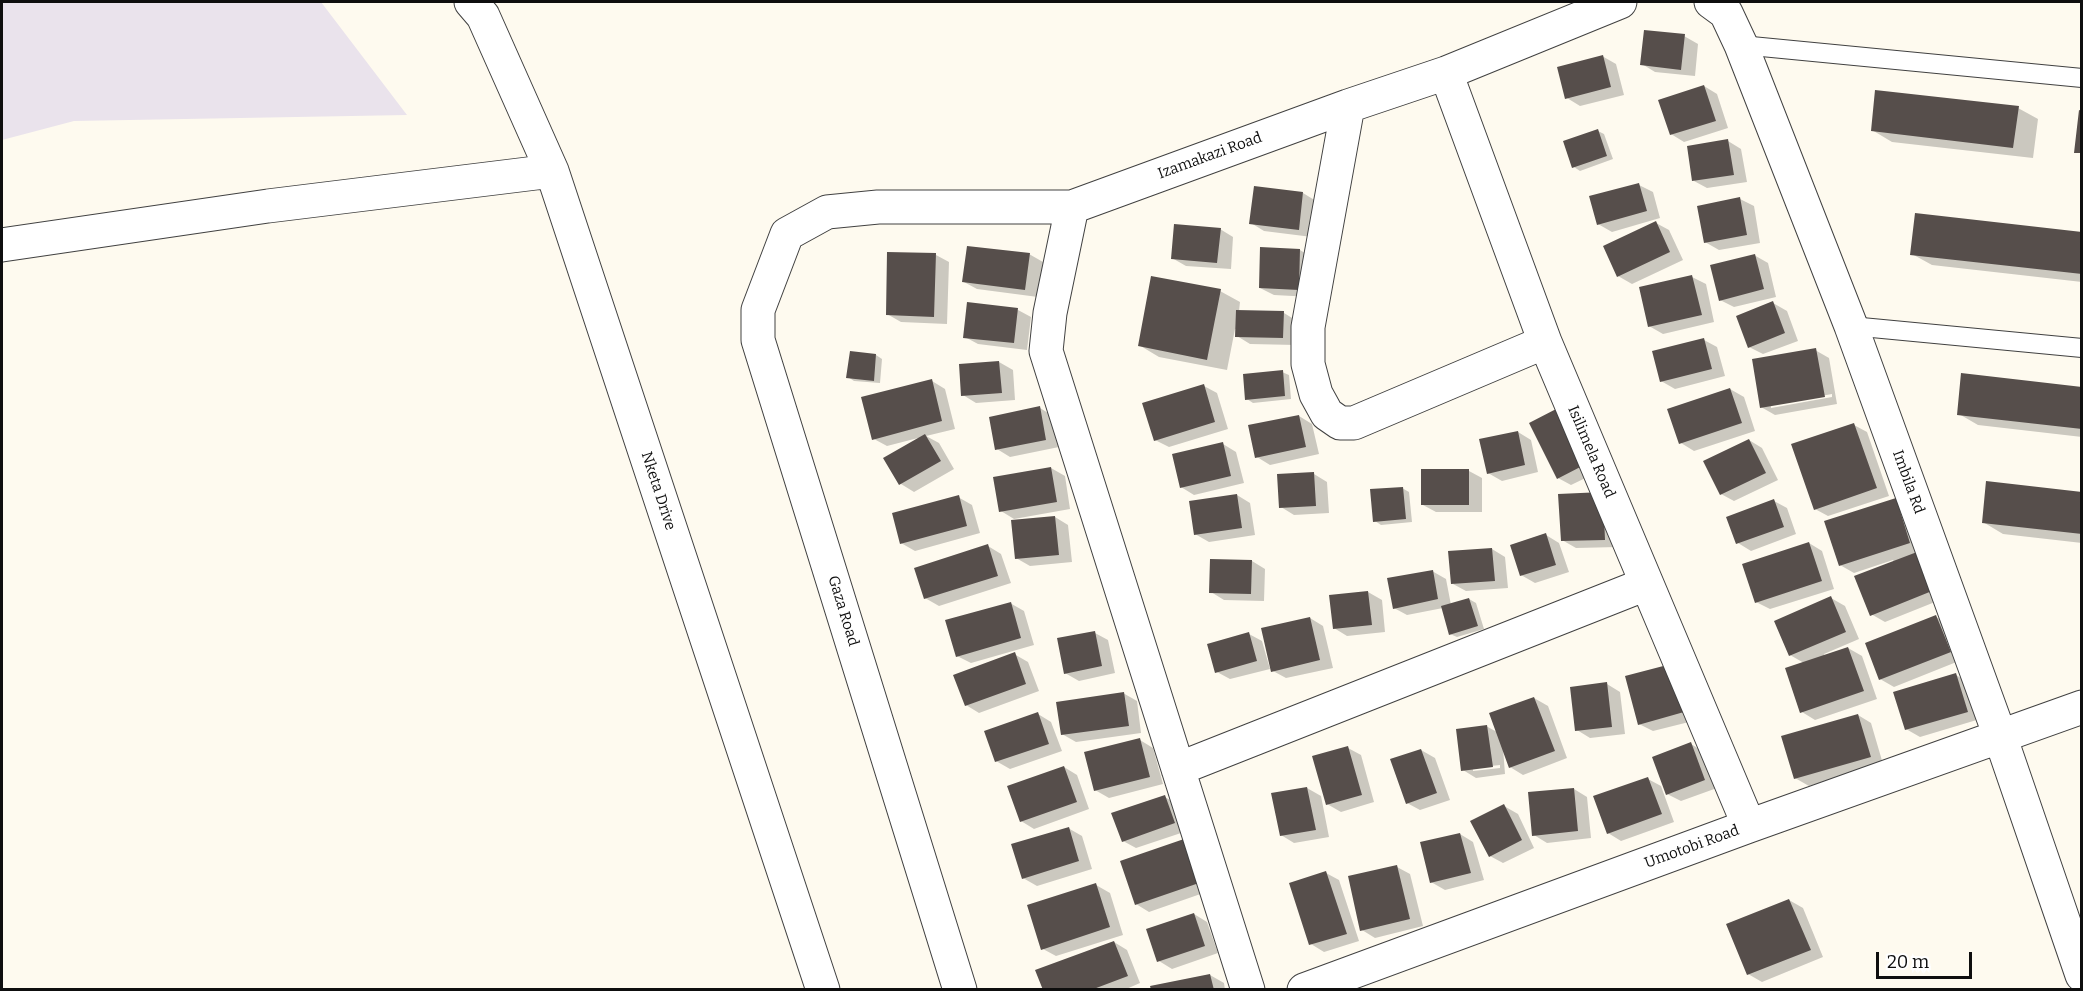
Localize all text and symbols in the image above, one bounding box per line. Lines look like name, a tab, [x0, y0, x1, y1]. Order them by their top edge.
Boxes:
street label: Izamakazi Road	[1155, 129, 1265, 183]
street label: Isilimela Road	[1563, 403, 1619, 501]
street label: Imbila Rd	[1888, 448, 1928, 516]
street label: Nketa Drive	[637, 449, 679, 533]
street label: Gaza Road	[824, 574, 862, 648]
street label: Umotobi Road	[1642, 822, 1742, 872]
scale bar	[1879, 940, 1975, 978]
text: 20 m	[1887, 951, 1929, 973]

